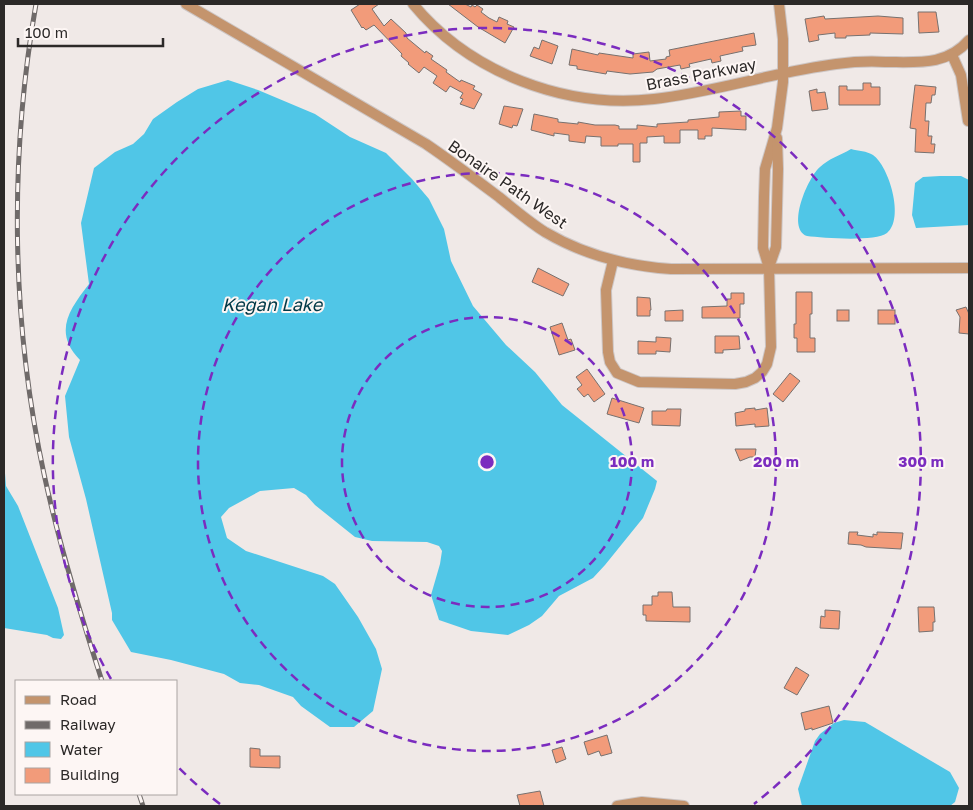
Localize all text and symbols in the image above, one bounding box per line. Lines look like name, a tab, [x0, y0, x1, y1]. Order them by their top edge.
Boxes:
scale bar	[18, 15, 162, 47]
text: 100 m	[25, 23, 68, 41]
street label: Brass Parkway	[644, 53, 758, 94]
street label: Bonaire Path West	[444, 135, 572, 233]
water label: Kegan Lake	[222, 293, 324, 315]
text: 100 m	[610, 452, 654, 470]
text: 200 m	[753, 452, 799, 470]
text: 300 m	[898, 452, 944, 470]
centre of rings	[478, 453, 496, 471]
legend	[15, 680, 178, 795]
text: Road	[60, 690, 97, 708]
text: Railway	[60, 715, 116, 733]
text: Water	[60, 740, 103, 758]
text: Building	[60, 765, 120, 783]

